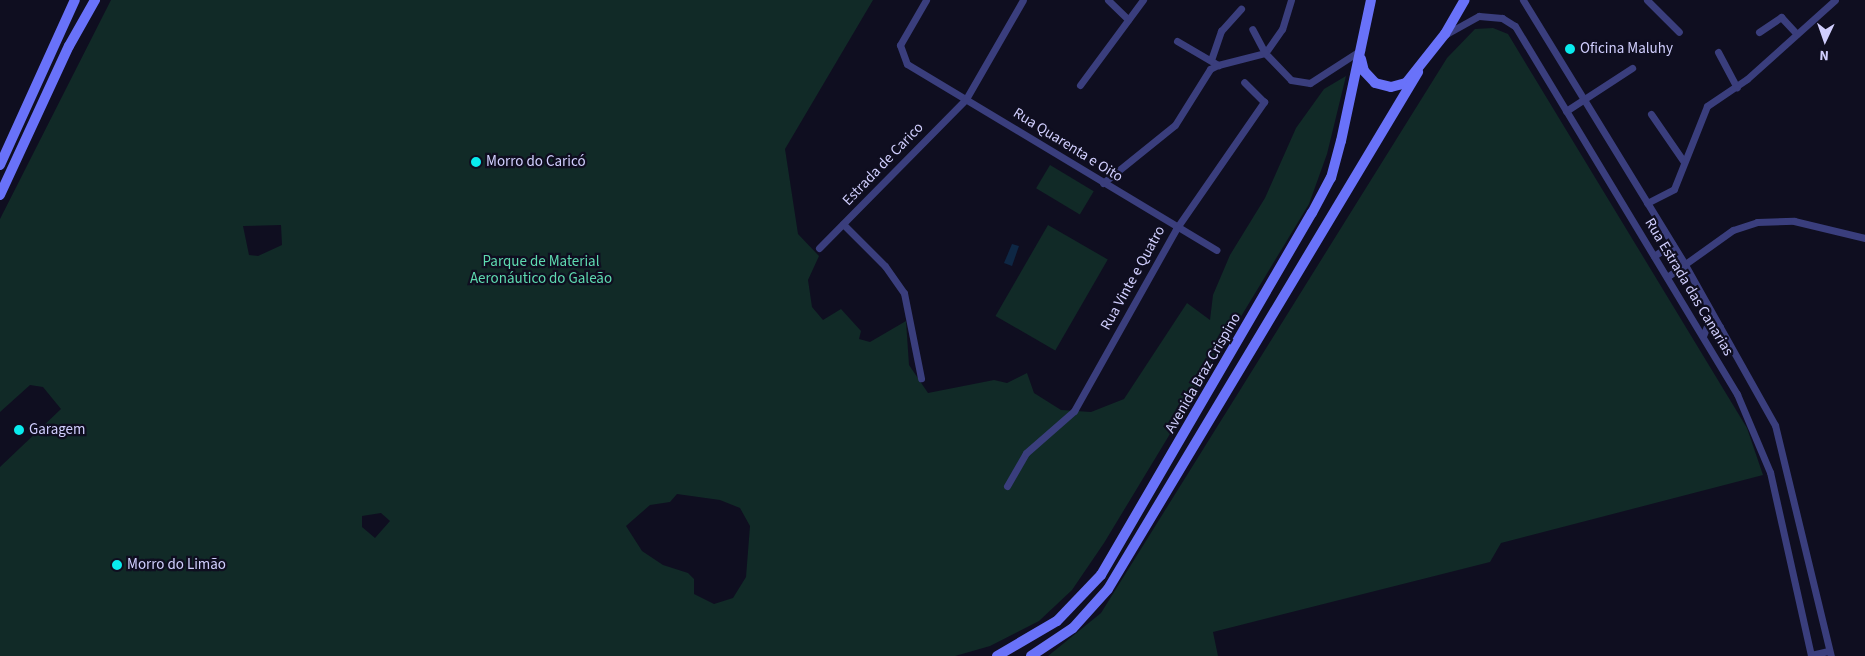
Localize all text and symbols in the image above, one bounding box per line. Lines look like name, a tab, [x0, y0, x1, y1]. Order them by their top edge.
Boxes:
north arrow	[1800, 15, 1850, 65]
place label: Oficina Maluhy	[1580, 40, 1673, 58]
marker: Oficina Maluhy	[1564, 43, 1576, 55]
text: N	[1819, 45, 1829, 65]
street label: Rua Quarenta e Oito	[1010, 104, 1126, 186]
street label: Estrada de Carico	[839, 119, 927, 209]
place label: Morro do Caricó	[486, 153, 586, 171]
marker: Morro do Caricó	[470, 156, 482, 168]
street label: Rua Estrada das Canarias	[1641, 215, 1737, 359]
street label: Rua Vinte e Quatro	[1097, 223, 1169, 333]
park label: Parque de Material Aeronáutico do Galeão	[470, 252, 612, 287]
street label: Avenida Braz Crispino	[1161, 310, 1245, 436]
place label: Garagem	[29, 421, 85, 439]
marker: Garagem	[13, 424, 25, 436]
place label: Morro do Limão	[127, 556, 226, 574]
marker: Morro do Limão	[111, 559, 123, 571]

